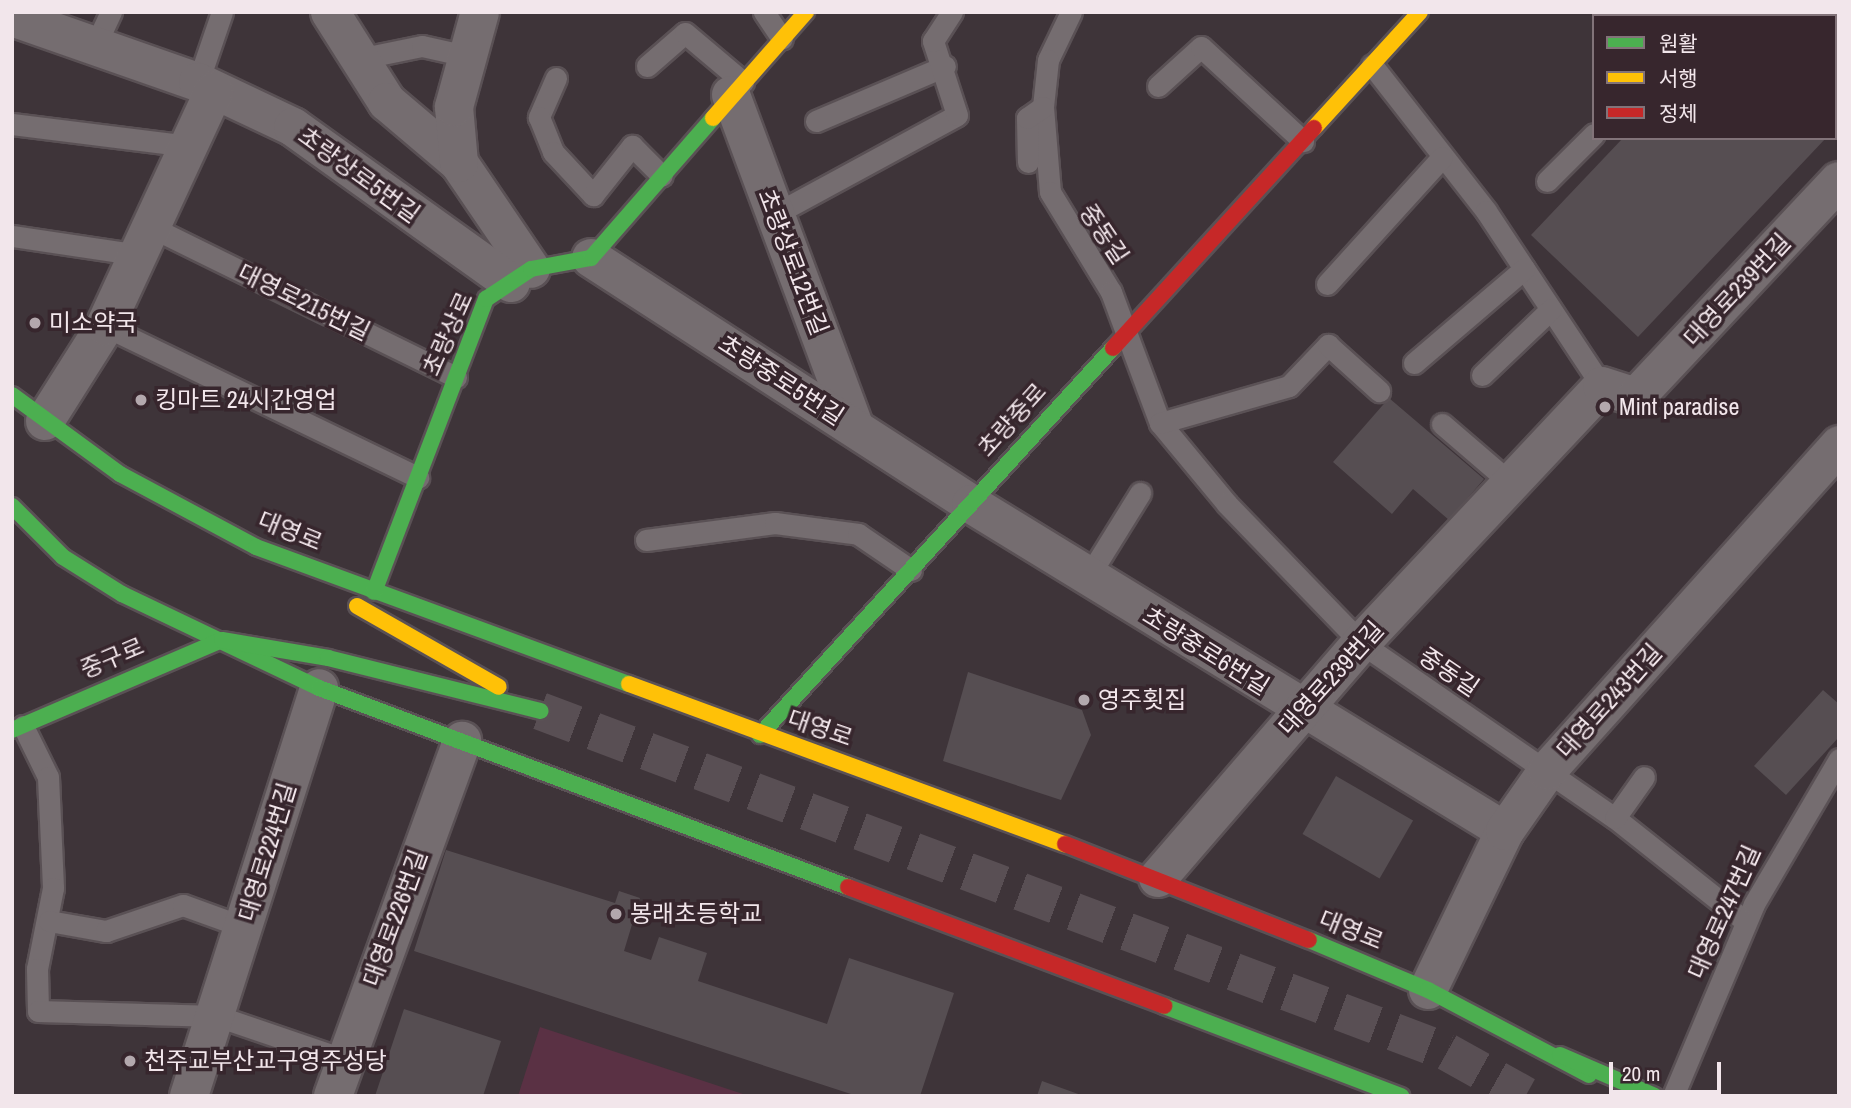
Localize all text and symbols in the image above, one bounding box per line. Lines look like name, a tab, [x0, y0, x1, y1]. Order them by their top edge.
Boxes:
legend	[1592, 14, 1837, 140]
text: 원활	[1659, 29, 1698, 58]
text: 서행	[1659, 64, 1698, 93]
text: 정체	[1659, 99, 1698, 128]
street label: 초량상로5번길	[293, 121, 425, 229]
street label: 초량상로12번길	[752, 185, 834, 339]
street label: 중동길	[1074, 198, 1134, 270]
street label: 대영로239번길	[1678, 228, 1796, 352]
street label: 대영로215번길	[233, 258, 375, 346]
street label: 초량상로	[417, 288, 479, 380]
place label: 미소약국	[49, 309, 137, 337]
marker: 미소약국	[27, 315, 43, 331]
street label: 초량중로5번길	[713, 329, 849, 431]
street label: 초량중로	[972, 378, 1052, 462]
place label: 킹마트 24시간영업	[155, 386, 337, 414]
marker: 킹마트 24시간영업	[133, 392, 149, 408]
place label: Mint paradise	[1619, 393, 1739, 421]
marker: Mint paradise	[1597, 399, 1613, 415]
street label: 대영로	[254, 505, 326, 557]
street label: 초량중로6번길	[1138, 601, 1274, 701]
street label: 대영로239번길	[1272, 615, 1390, 741]
street label: 중구로	[76, 632, 148, 684]
street label: 대영로243번길	[1550, 638, 1668, 764]
street label: 중동길	[1413, 642, 1485, 702]
place label: 영주횟집	[1098, 686, 1186, 714]
marker: 영주횟집	[1076, 692, 1092, 708]
street label: 대영로	[784, 704, 856, 752]
street label: 대영로224번길	[232, 779, 302, 925]
street label: 대영로247번길	[1682, 841, 1766, 983]
street label: 대영로226번길	[357, 846, 433, 990]
place label: 봉래초등학교	[630, 900, 762, 928]
street label: 대영로	[1315, 904, 1387, 956]
marker: 봉래초등학교	[608, 906, 624, 922]
place label: 천주교부산교구영주성당	[144, 1047, 387, 1075]
scale bar	[1613, 1048, 1725, 1092]
marker: 천주교부산교구영주성당	[122, 1053, 138, 1069]
text: 20 m	[1622, 1059, 1660, 1088]

